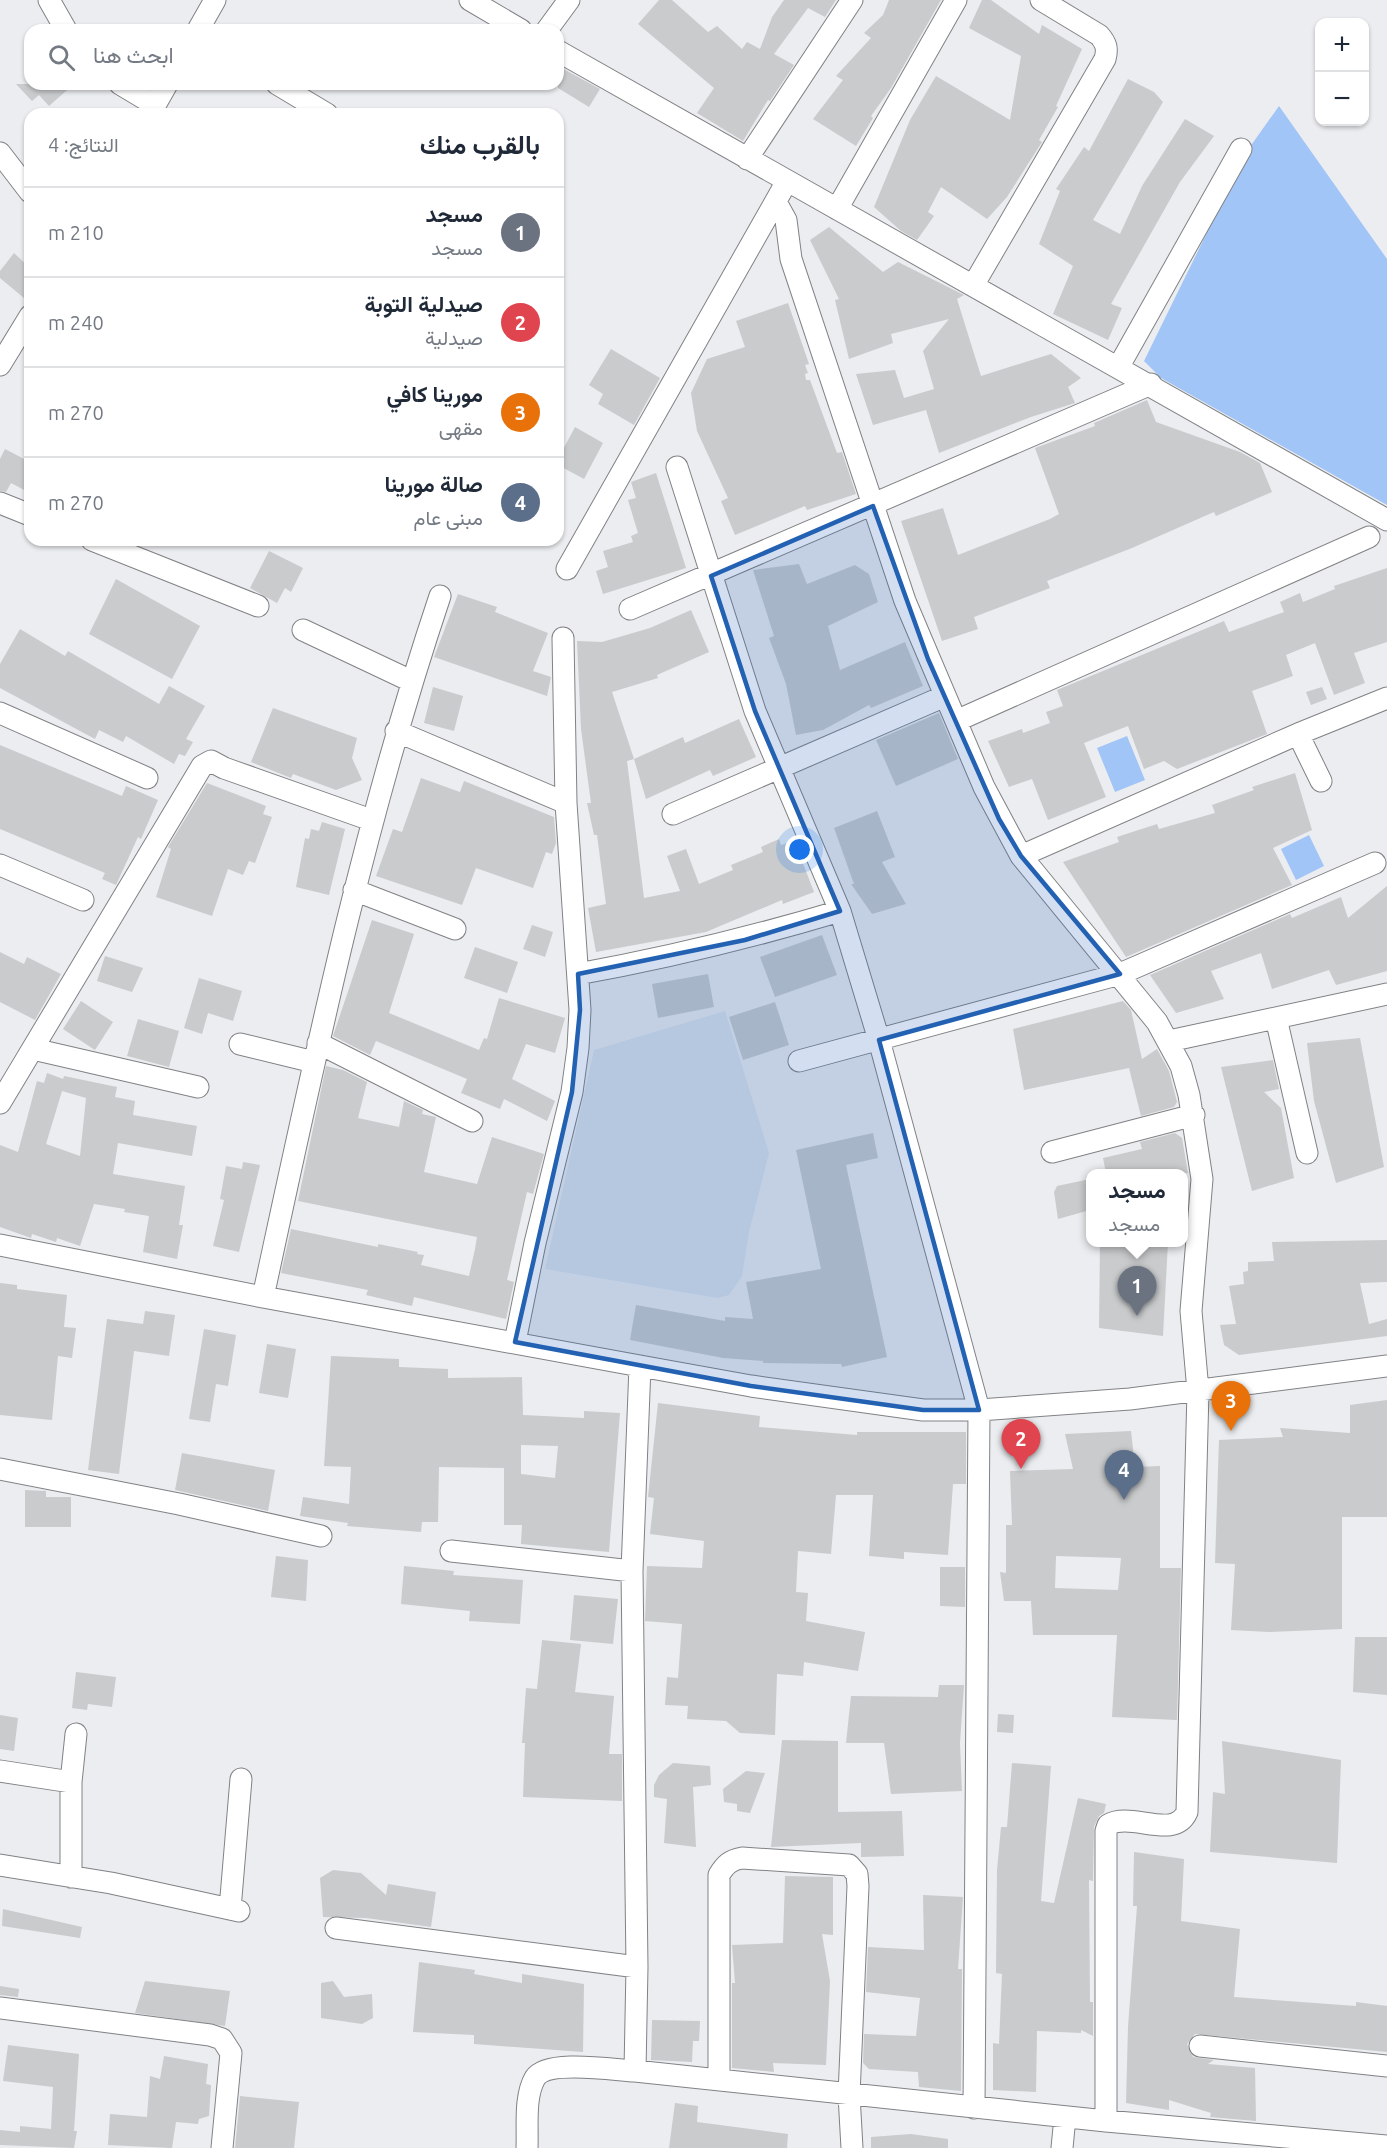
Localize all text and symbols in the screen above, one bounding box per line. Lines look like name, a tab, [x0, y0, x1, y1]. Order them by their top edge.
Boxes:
map controls	[1315, 18, 1369, 126]
button: +	[1315, 18, 1369, 72]
search box	[24, 24, 564, 90]
icon: search	[45, 41, 78, 74]
text: ابحث هنا	[93, 42, 174, 67]
button: −	[1315, 72, 1369, 126]
text: بالقرب منك	[420, 130, 540, 159]
text: النتائج: 4	[48, 133, 119, 156]
text: مسجد	[426, 201, 483, 226]
text: 210 m	[48, 221, 104, 244]
text: 1	[515, 221, 526, 244]
text: مسجد	[431, 236, 483, 259]
text: صيدلية التوبة	[364, 291, 483, 316]
text: 240 m	[48, 311, 104, 334]
text: 2	[515, 311, 526, 334]
text: صيدلية	[425, 326, 483, 349]
text: مورينا كافي	[387, 381, 483, 406]
text: 270 m	[48, 401, 104, 424]
text: 3	[515, 401, 526, 424]
text: مقهى	[439, 416, 483, 439]
text: صالة مورينا	[384, 471, 483, 496]
text: 270 m	[48, 491, 104, 514]
text: 4	[515, 491, 526, 514]
text: مبنى عام	[414, 506, 483, 529]
your location	[785, 835, 814, 864]
popup	[1086, 1169, 1188, 1247]
text: مسجد	[1108, 1177, 1166, 1202]
text: مسجد	[1108, 1212, 1160, 1235]
pin: 1	[1118, 1266, 1156, 1316]
pin: 3	[1212, 1382, 1250, 1431]
pin: 2	[1002, 1420, 1040, 1469]
pin: 4	[1104, 1450, 1144, 1500]

